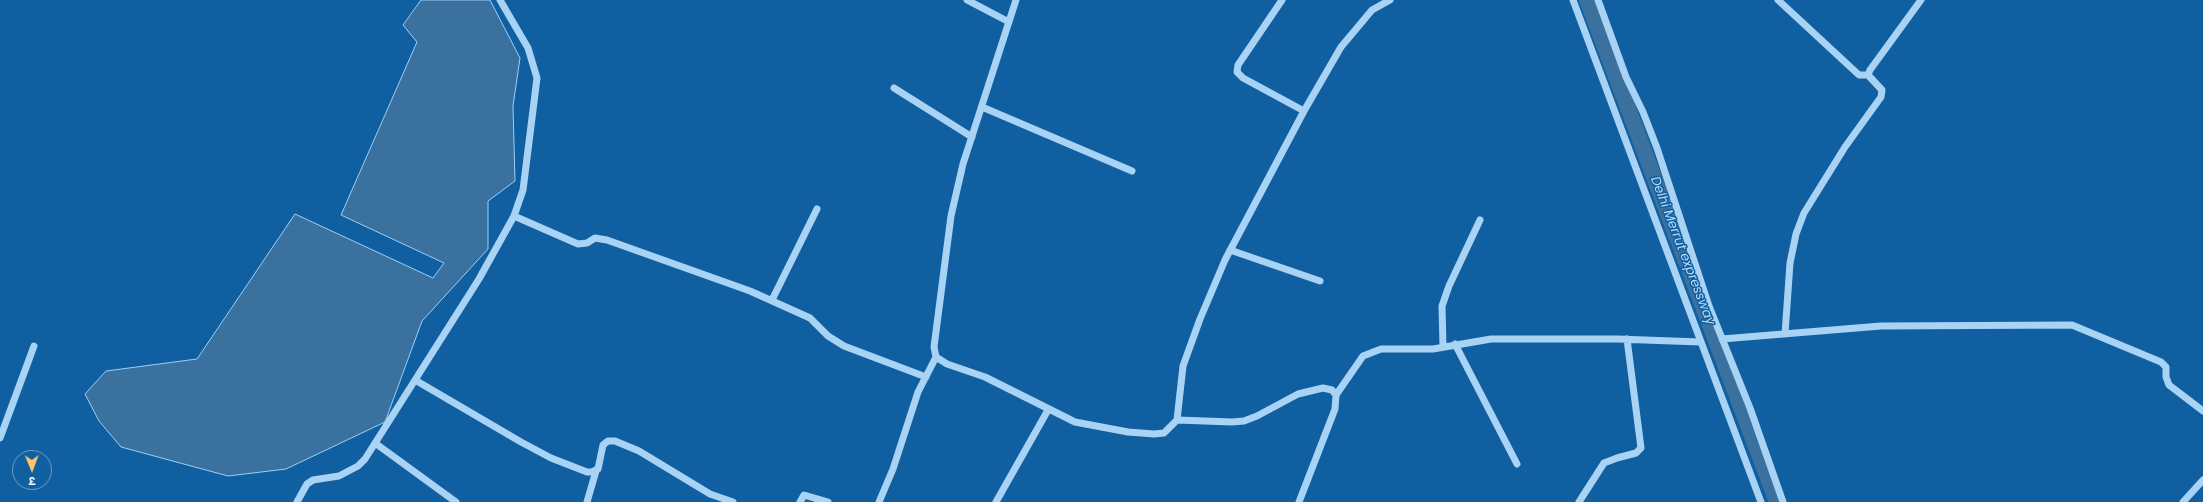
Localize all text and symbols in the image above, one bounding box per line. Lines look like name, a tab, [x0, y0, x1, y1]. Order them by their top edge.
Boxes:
water label: Delhi Merrut expressway	[1646, 174, 1718, 328]
north arrow	[12, 450, 52, 490]
text: उ	[29, 473, 35, 489]

